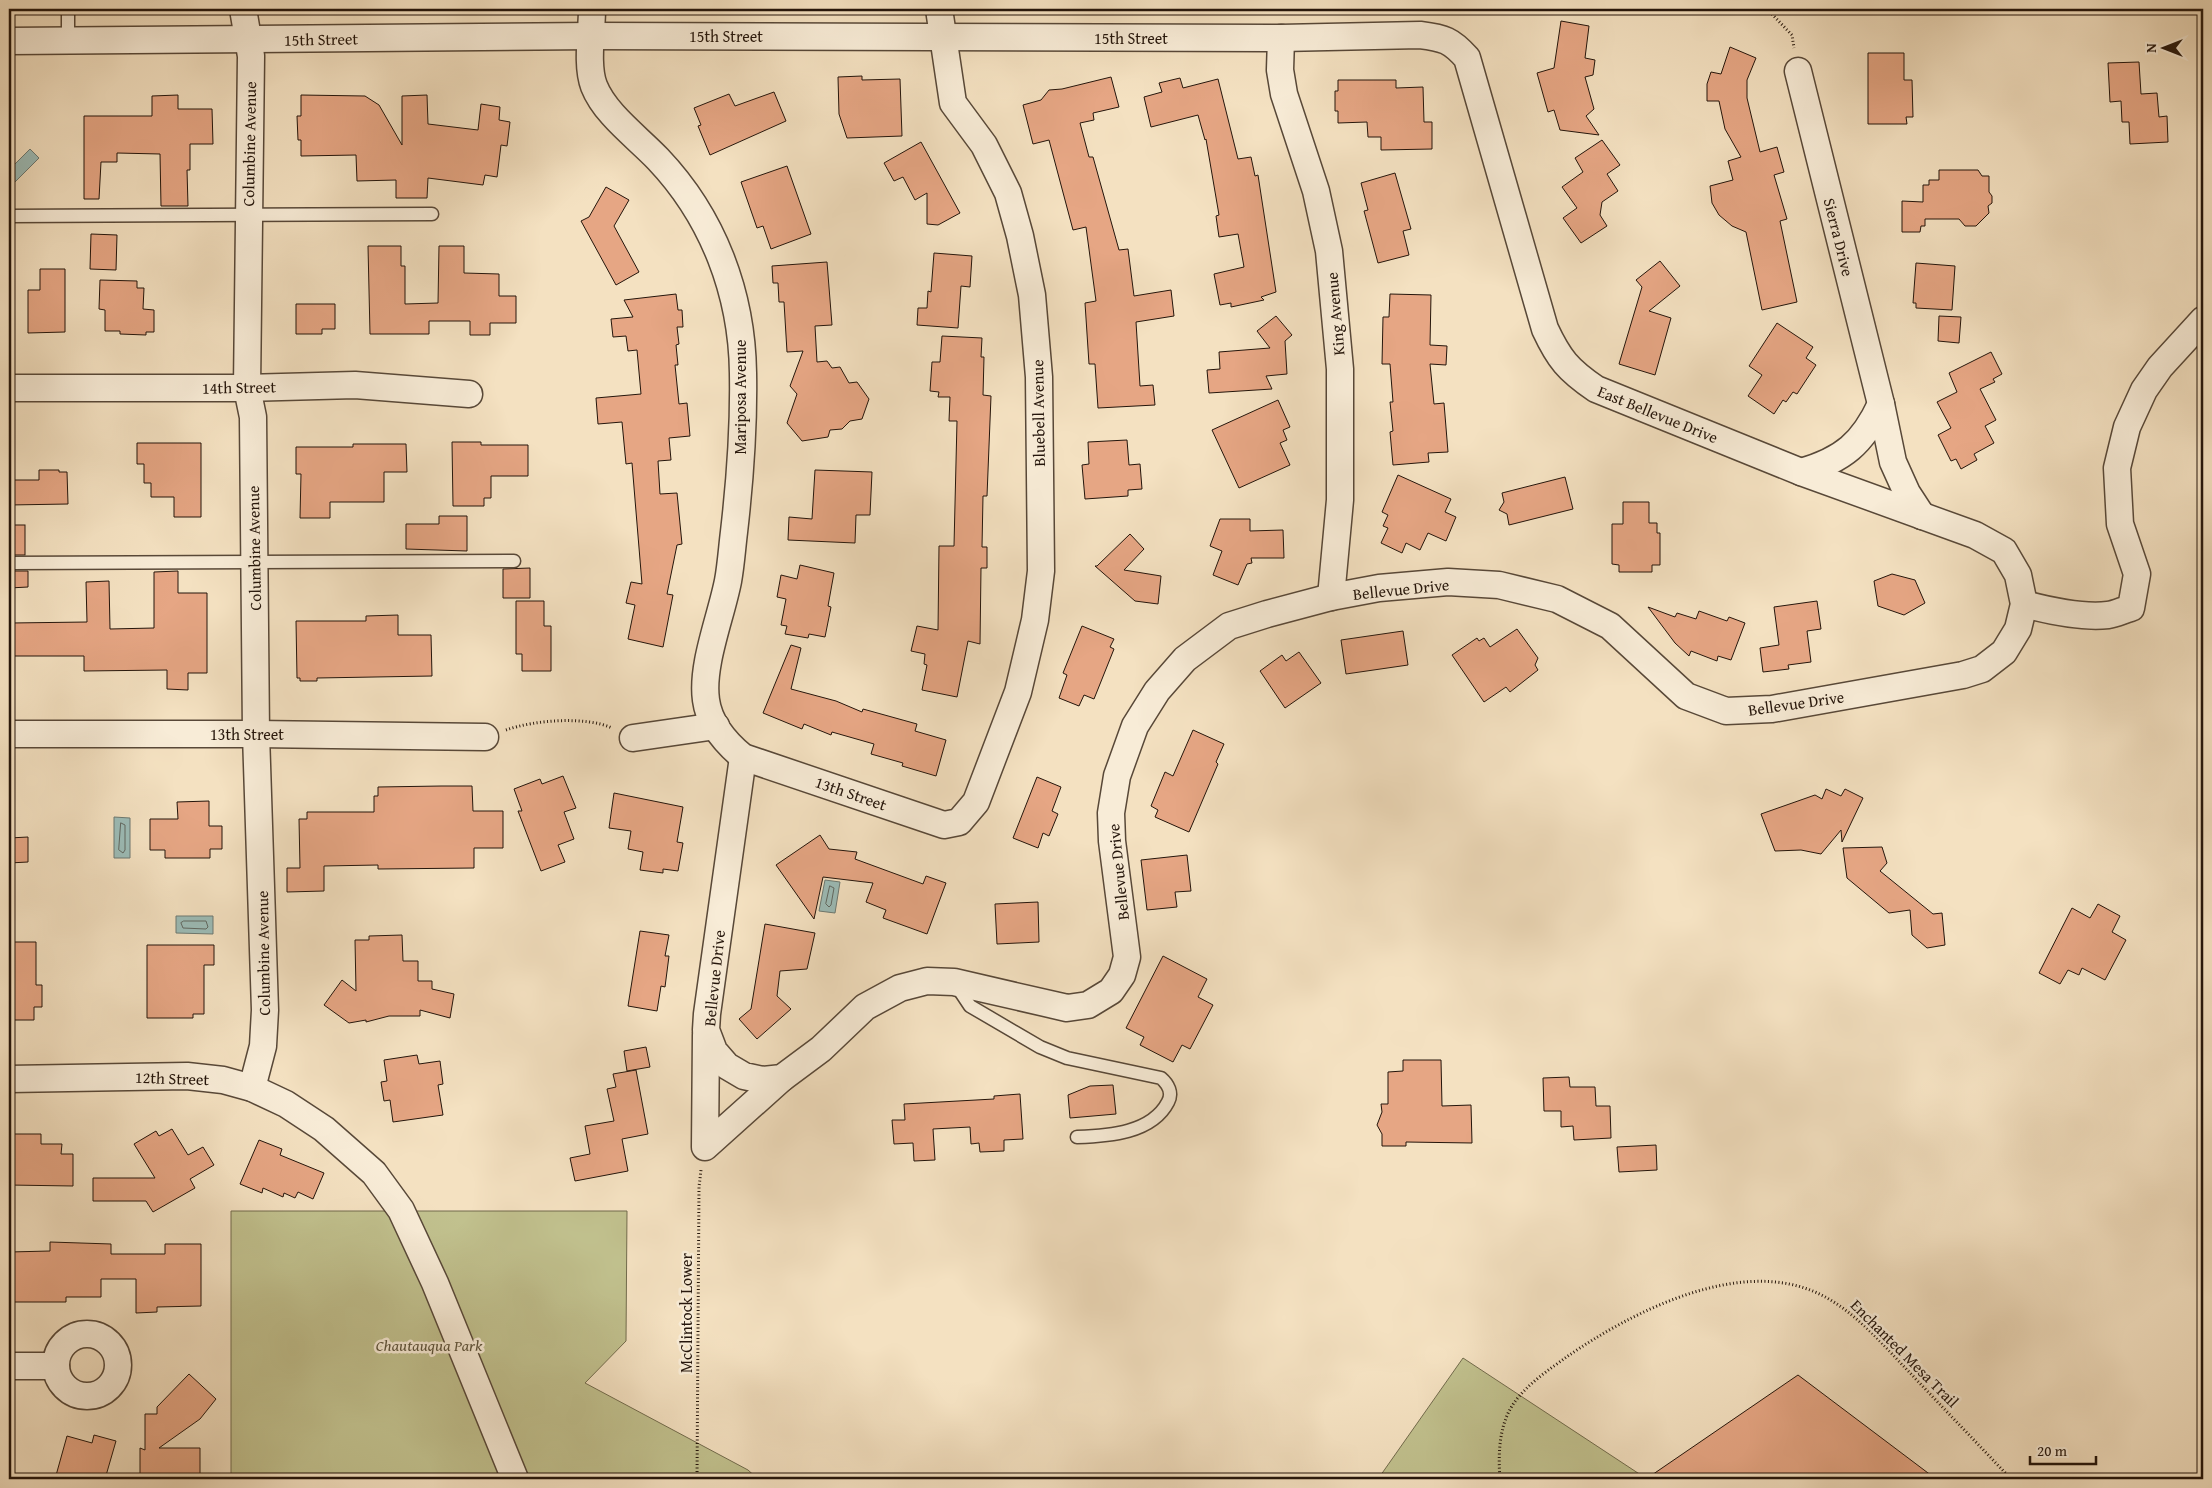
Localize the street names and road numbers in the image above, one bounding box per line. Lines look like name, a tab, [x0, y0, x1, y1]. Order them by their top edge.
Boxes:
street label: 15th Street	[689, 24, 763, 48]
street label: 15th Street	[284, 26, 359, 52]
street label: 15th Street	[1094, 26, 1168, 50]
street label: Columbine Avenue	[236, 81, 262, 207]
street label: Sierra Drive	[1818, 195, 1860, 279]
street label: King Avenue	[1319, 271, 1351, 357]
street label: Mariposa Avenue	[728, 339, 752, 455]
street label: Bluebell Avenue	[1025, 359, 1051, 467]
street label: 14th Street	[202, 374, 277, 400]
street label: East Bellevue Drive	[1594, 379, 1722, 449]
street label: Columbine Avenue	[241, 485, 267, 611]
street label: Bellevue Drive	[1352, 572, 1450, 606]
street label: Bellevue Drive	[1746, 684, 1846, 722]
street label: 13th Street	[210, 722, 284, 746]
street label: 13th Street	[812, 770, 890, 817]
street label: Bellevue Drive	[1101, 823, 1135, 921]
street label: Columbine Avenue	[250, 890, 276, 1016]
street label: Bellevue Drive	[697, 929, 731, 1027]
street label: 12th Street	[135, 1065, 210, 1091]
street label: McClintock Lower	[674, 1253, 698, 1373]
street label: Enchanted Mesa Trail	[1845, 1293, 1965, 1413]

